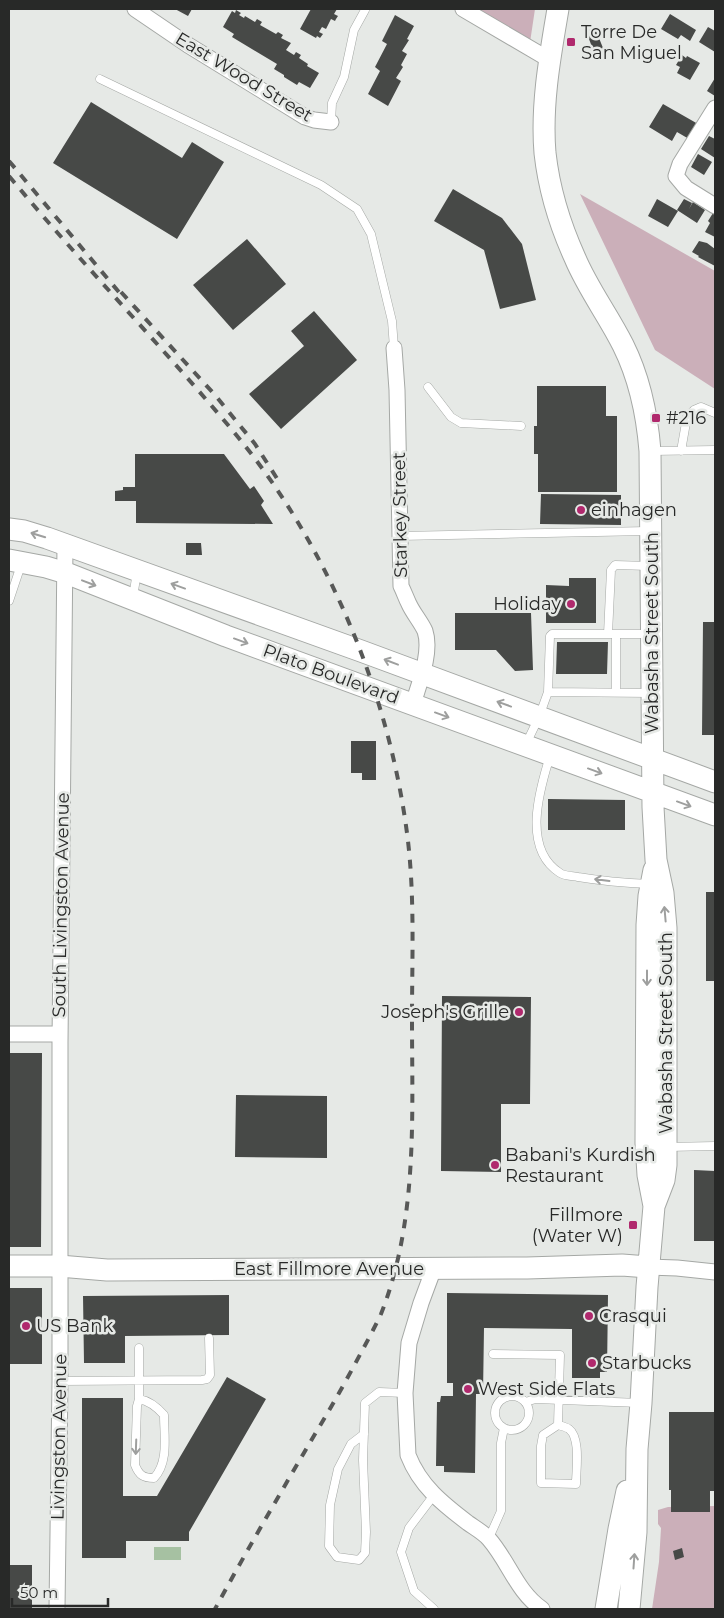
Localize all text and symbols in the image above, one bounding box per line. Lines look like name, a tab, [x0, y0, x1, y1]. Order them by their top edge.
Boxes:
place label: Torre De San Miguel	[581, 21, 682, 64]
street label: East Wood Street	[171, 27, 317, 127]
marker: Torre De San Miguel	[565, 36, 577, 48]
place label: #216	[666, 407, 706, 429]
marker: #216	[650, 412, 662, 424]
street label: Starkey Street	[388, 452, 412, 578]
place label: einhagen	[591, 499, 677, 521]
marker: einhagen	[575, 504, 587, 516]
one-way arrow	[30, 530, 46, 540]
street label: Wabasha Street South	[641, 532, 663, 734]
one-way arrow	[81, 578, 96, 588]
one-way arrow	[170, 581, 186, 590]
place label: Holiday	[493, 593, 561, 615]
marker: Holiday	[565, 598, 577, 610]
one-way arrow	[232, 637, 248, 646]
street label: Plato Boulevard	[260, 639, 402, 709]
one-way arrow	[384, 657, 399, 667]
one-way arrow	[497, 699, 513, 708]
one-way arrow	[434, 711, 450, 720]
one-way arrow	[587, 767, 602, 776]
street label: South Livingston Avenue	[48, 792, 74, 1018]
one-way arrow	[676, 800, 691, 809]
one-way arrow	[594, 875, 610, 885]
one-way arrow	[660, 906, 670, 922]
street label: Wabasha Street South	[655, 932, 677, 1134]
one-way arrow	[642, 970, 652, 986]
place label: Joseph's Grille	[380, 1001, 509, 1023]
marker: Joseph's Grille	[513, 1006, 525, 1018]
place label: Babani's Kurdish Restaurant	[505, 1144, 656, 1187]
marker: Babani's Kurdish Restaurant	[489, 1159, 501, 1171]
place label: Fillmore (Water W)	[532, 1204, 623, 1247]
marker: Fillmore (Water W)	[627, 1219, 639, 1231]
street label: East Fillmore Avenue	[234, 1258, 424, 1280]
place label: Crasqui	[599, 1305, 667, 1327]
marker: Crasqui	[583, 1310, 595, 1322]
place label: US Bank	[36, 1315, 113, 1337]
marker: US Bank	[20, 1320, 32, 1332]
place label: Starbucks	[602, 1352, 691, 1374]
street label: Livingston Avenue	[47, 1354, 71, 1520]
marker: Starbucks	[586, 1357, 598, 1369]
place label: West Side Flats	[478, 1378, 616, 1400]
marker: West Side Flats	[462, 1383, 474, 1395]
one-way arrow	[131, 1439, 140, 1455]
one-way arrow	[629, 1553, 638, 1569]
scale bar	[12, 1576, 109, 1608]
text: 50 m	[20, 1583, 58, 1602]

